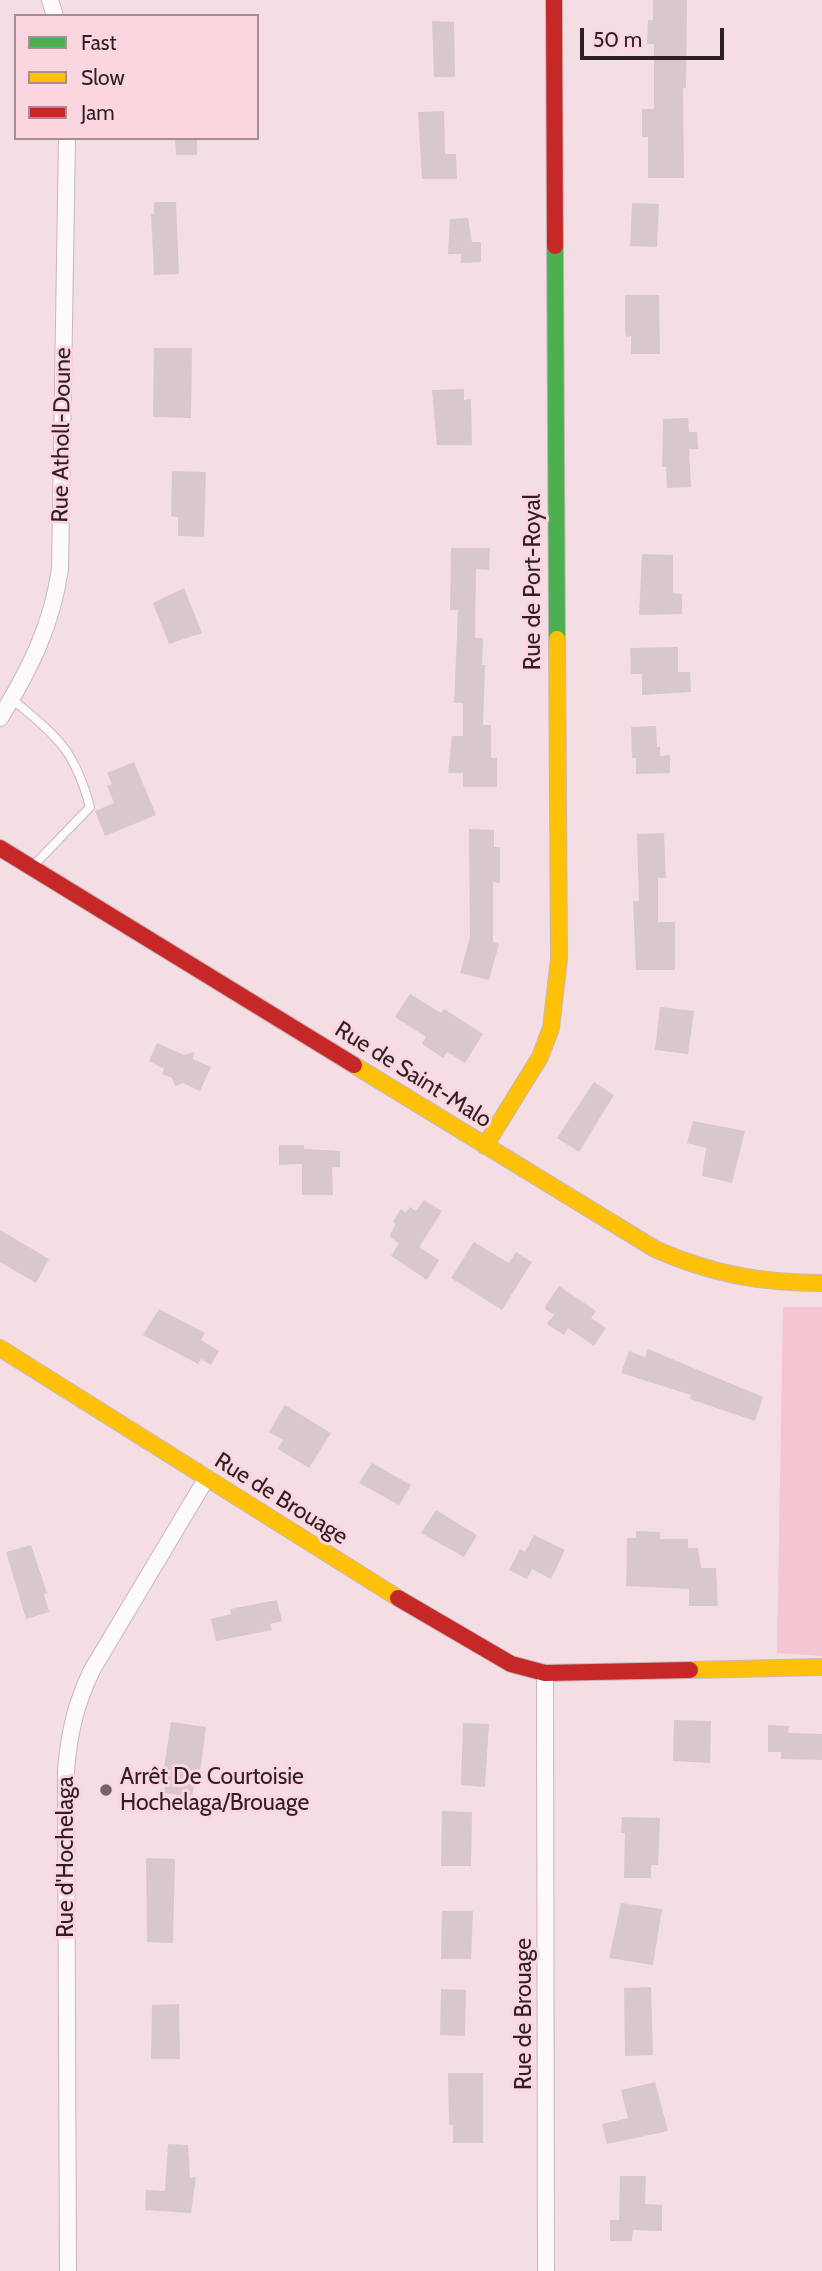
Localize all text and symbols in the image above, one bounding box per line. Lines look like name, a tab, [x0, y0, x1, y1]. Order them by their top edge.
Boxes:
legend	[14, 14, 259, 140]
scale bar	[584, 14, 728, 58]
text: 50 m	[593, 27, 642, 52]
text: Fast	[81, 30, 117, 55]
text: Slow	[81, 65, 125, 90]
text: Jam	[81, 100, 115, 125]
street label: Rue Atholl-Doune	[47, 347, 77, 523]
street label: Rue de Port-Royal	[519, 494, 547, 670]
street label: Rue de Saint-Malo	[330, 1016, 496, 1134]
street label: Rue de Brouage	[209, 1447, 353, 1551]
place label: Arrêt De Courtoisie Hochelaga/Brouage	[120, 1763, 309, 1817]
street label: Rue d'Hochelaga	[52, 1776, 80, 1938]
marker: Arrêt De Courtoisie Hochelaga/Brouage	[98, 1782, 114, 1798]
street label: Rue de Brouage	[510, 1938, 538, 2090]

